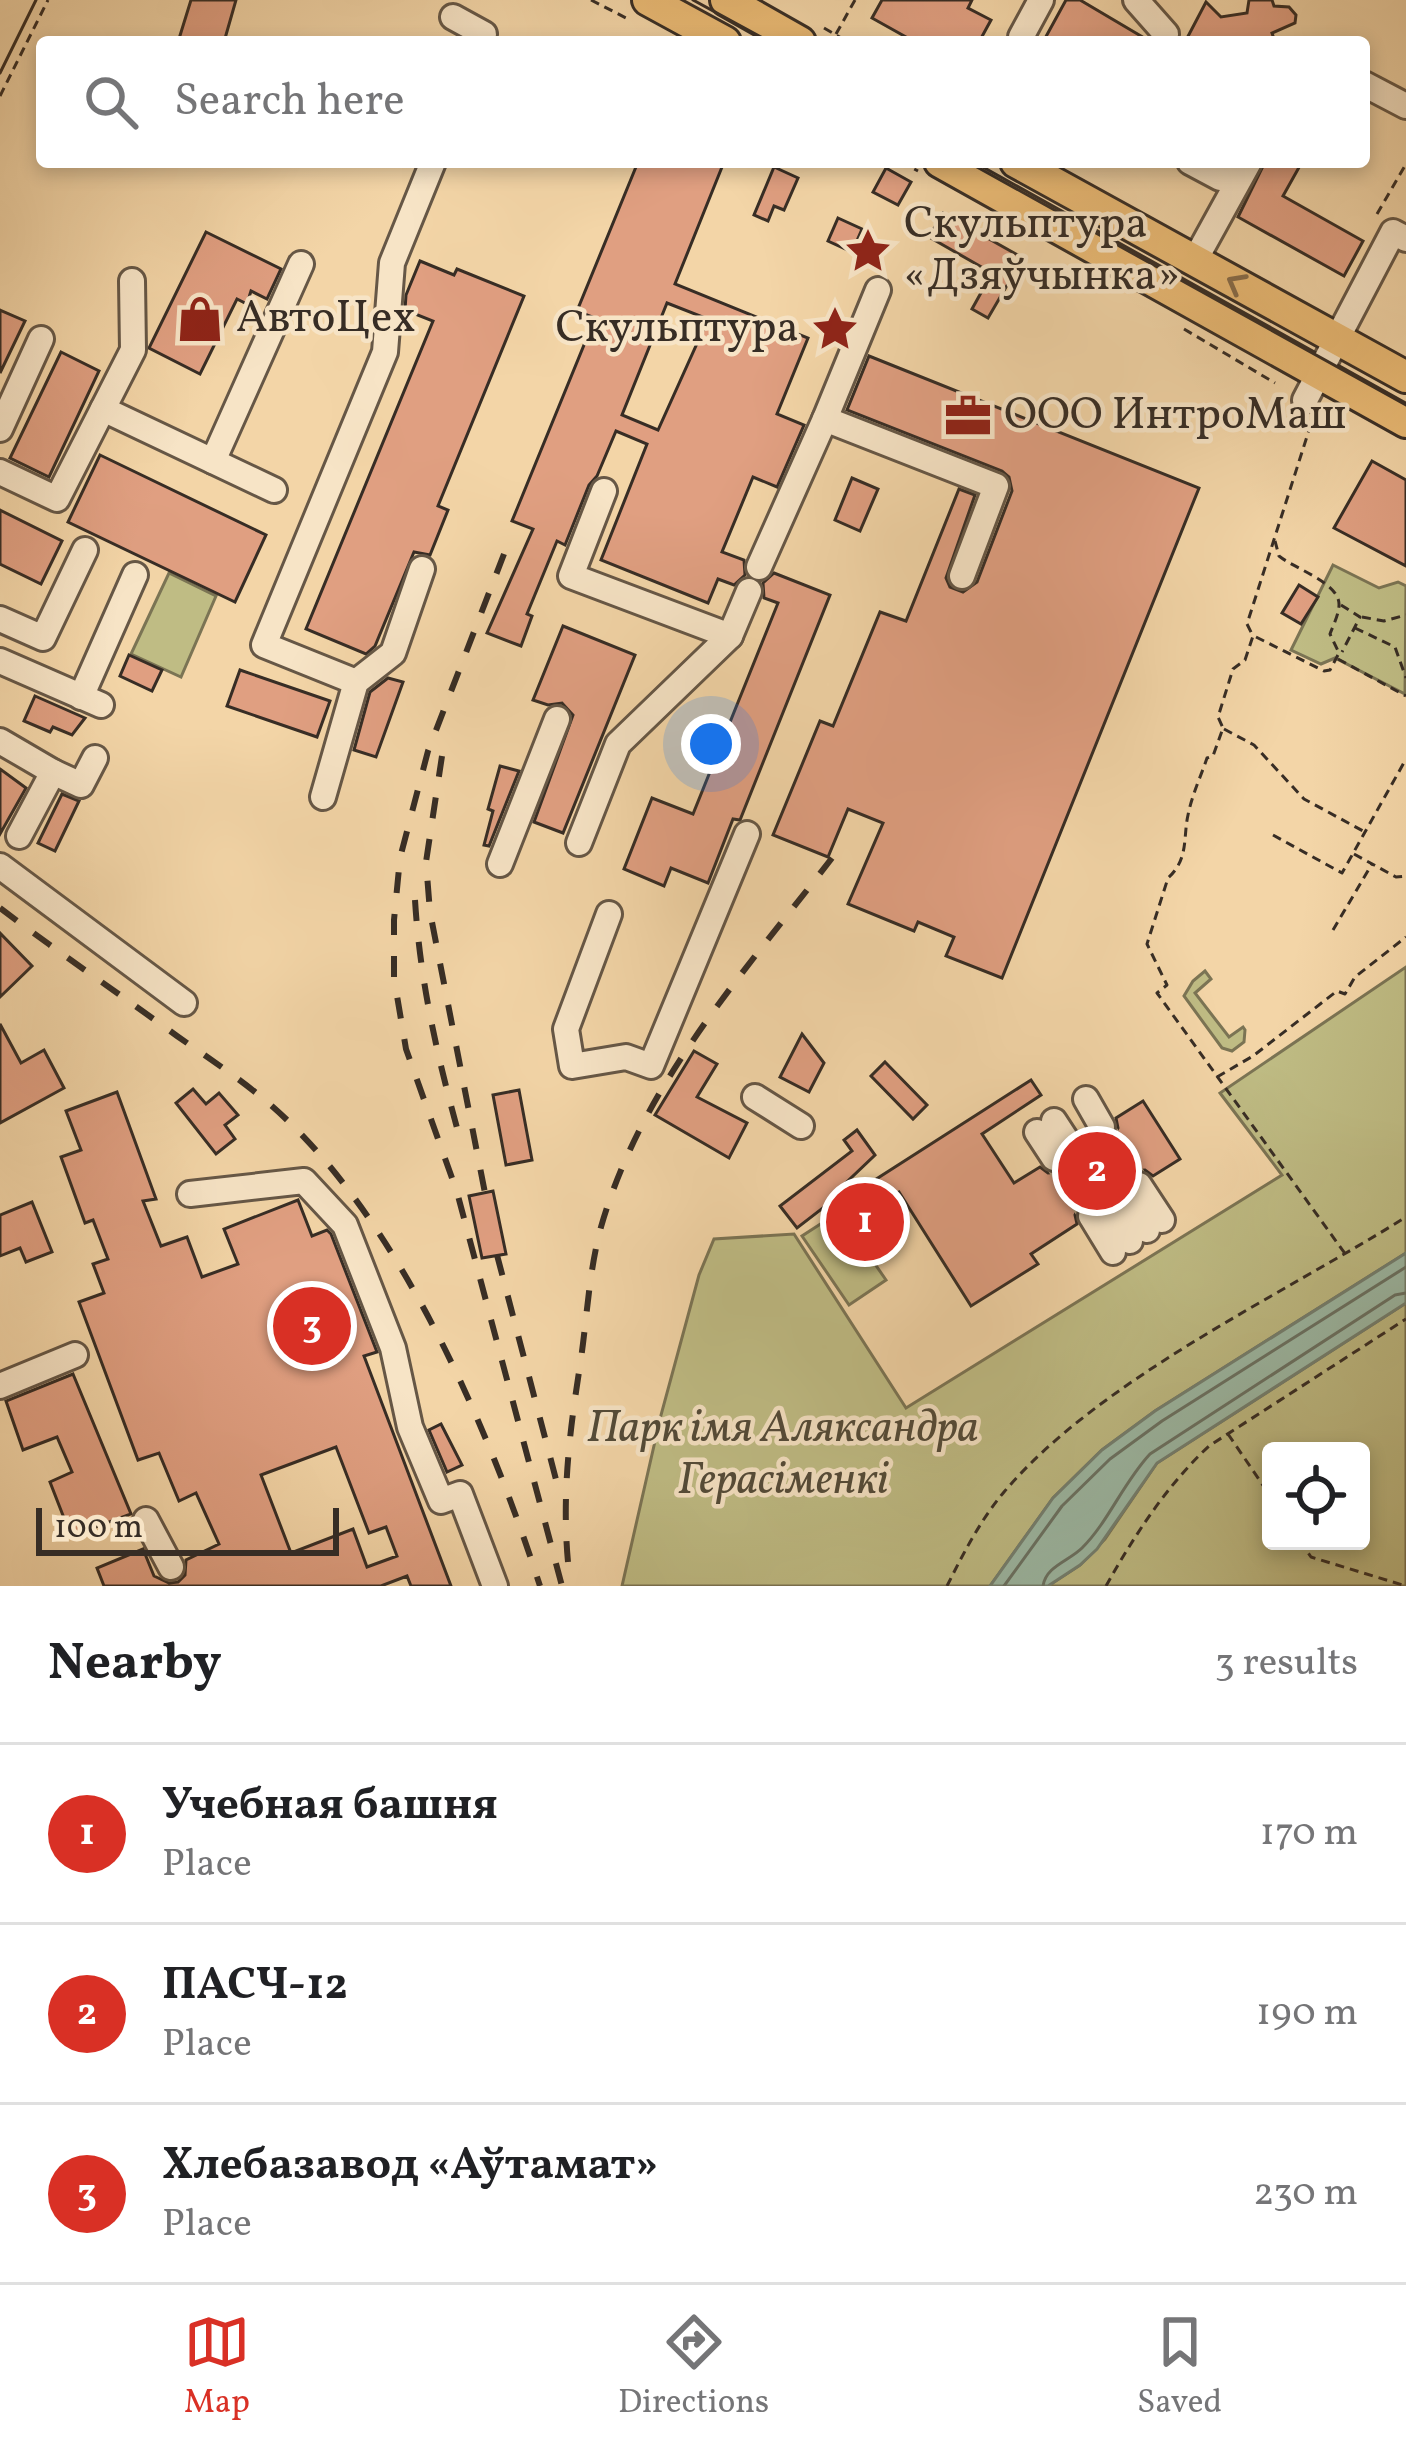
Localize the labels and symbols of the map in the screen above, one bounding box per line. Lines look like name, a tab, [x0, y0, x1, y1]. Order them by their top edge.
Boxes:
place label: Скульптура «Дзяўчынка»	[904, 194, 1180, 309]
place icon: Скульптура «Дзяўчынка»	[843, 226, 893, 276]
one-way arrow	[1227, 274, 1248, 297]
place label: АвтоЦех	[236, 288, 416, 351]
shop icon: АвтоЦех	[175, 294, 225, 344]
place label: Скульптура	[555, 298, 799, 361]
place icon: Скульптура	[810, 304, 860, 354]
place label: ООО ИнтроМаш	[1004, 385, 1347, 448]
office icon: ООО ИнтроМаш	[943, 391, 993, 441]
your location	[681, 714, 741, 774]
pin: 2	[1058, 1126, 1136, 1216]
pin: 1	[826, 1177, 904, 1267]
pin: 3	[273, 1281, 351, 1371]
park label: Парк імя Аляксандра Герасіменкі	[587, 1398, 979, 1513]
scale bar	[36, 1502, 339, 1555]

